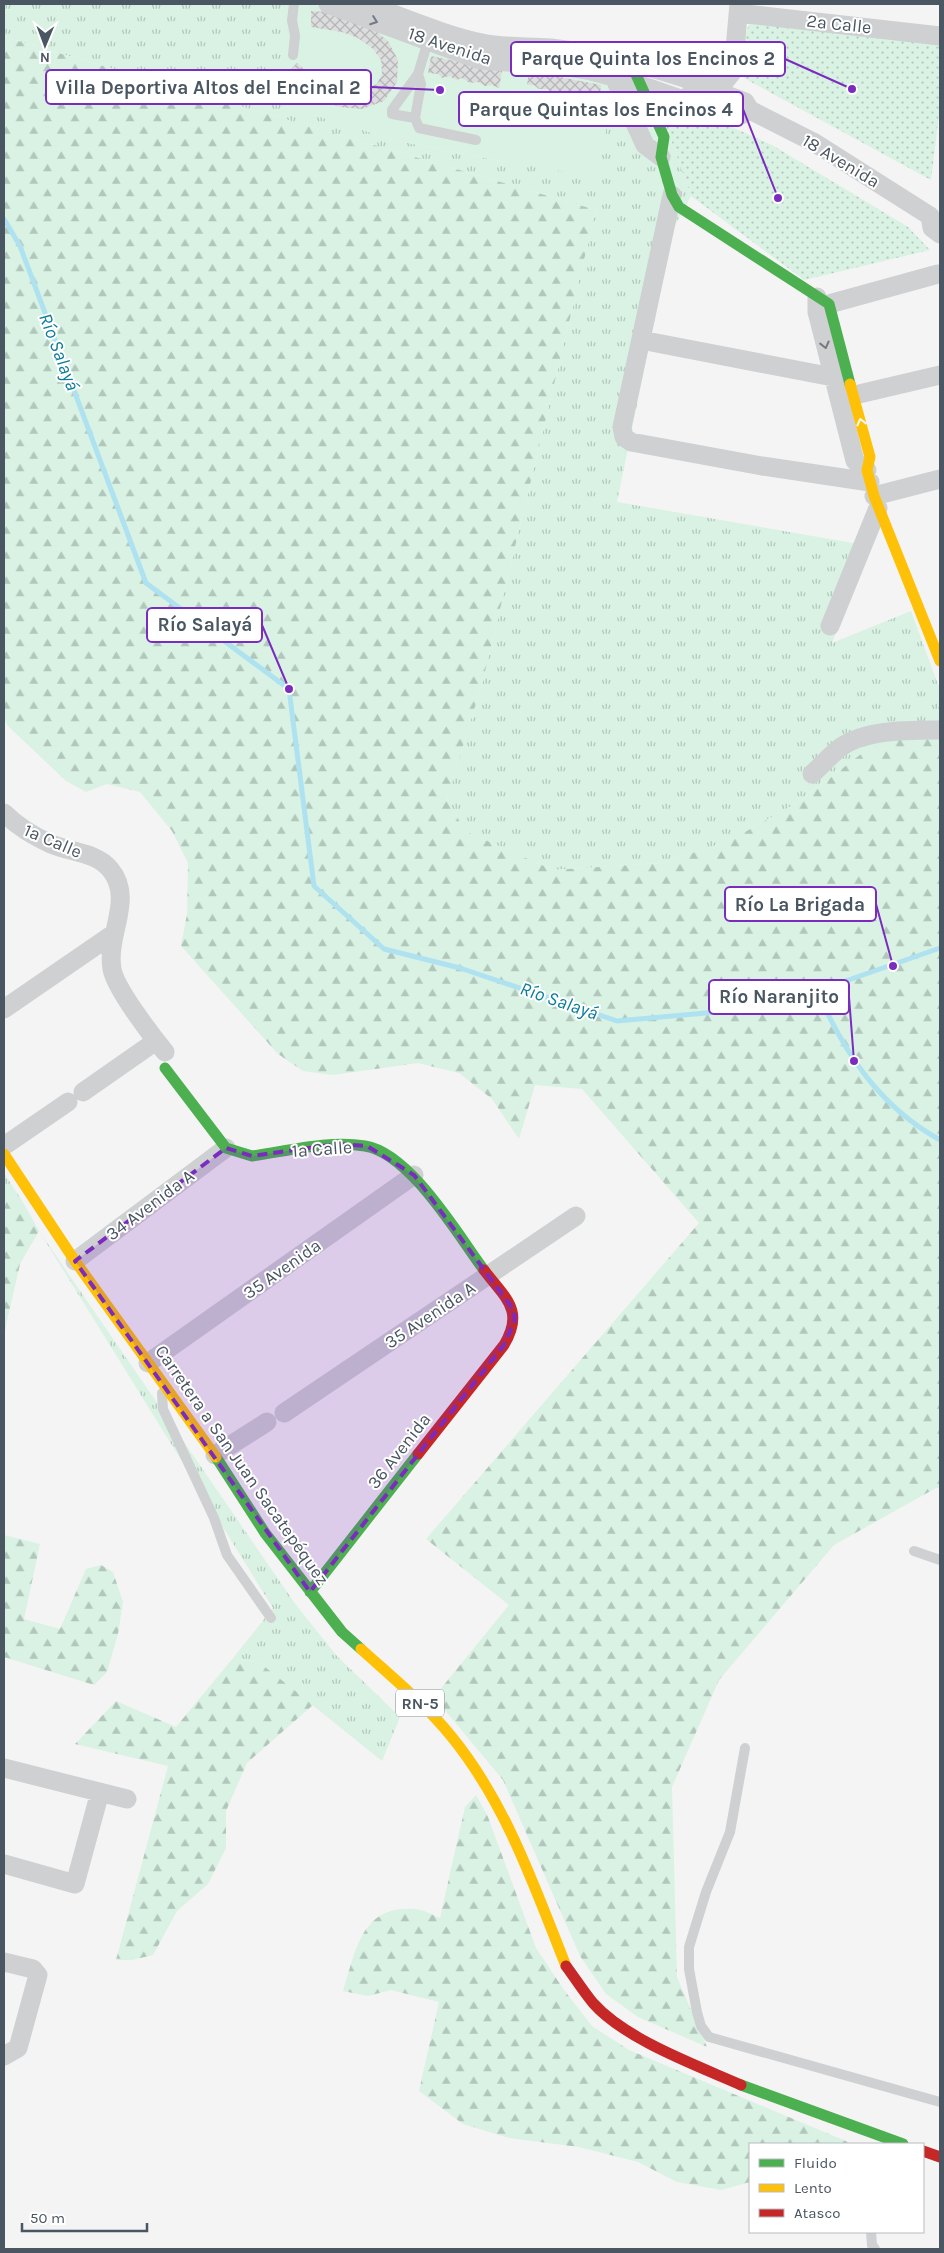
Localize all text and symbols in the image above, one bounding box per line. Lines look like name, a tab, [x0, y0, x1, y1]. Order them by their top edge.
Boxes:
street label: 2a Calle	[806, 10, 872, 38]
one-way arrow	[369, 15, 377, 25]
north arrow	[20, 20, 70, 70]
street label: 18 Avenida	[406, 22, 494, 70]
callout: Parque Quinta los Encinos 2	[511, 42, 785, 76]
text: Parque Quinta los Encinos 2	[521, 48, 775, 70]
text: N	[40, 49, 50, 66]
callout: Villa Deportiva Altos del Encinal 2	[46, 70, 371, 104]
text: Villa Deportiva Altos del Encinal 2	[56, 77, 361, 99]
callout: Parque Quintas los Encinos 4	[459, 92, 743, 126]
text: Parque Quintas los Encinos 4	[469, 99, 734, 121]
street label: 18 Avenida	[798, 129, 884, 193]
water label: Río Salayá	[34, 310, 84, 394]
one-way arrow	[819, 340, 830, 349]
one-way arrow	[857, 419, 867, 427]
callout: Río Salayá	[147, 608, 262, 642]
text: Río Salayá	[158, 614, 252, 636]
street label: 1a Calle	[21, 819, 85, 863]
callout: Río La Brigada	[725, 887, 876, 921]
text: Río La Brigada	[735, 894, 865, 916]
water label: Río Salayá	[517, 977, 601, 1025]
callout: Río Naranjito	[709, 980, 849, 1014]
text: Río Naranjito	[719, 986, 839, 1008]
street label: 1a Calle	[291, 1136, 353, 1162]
street label: 34 Avenida A	[102, 1165, 198, 1245]
street label: 35 Avenida	[239, 1234, 325, 1304]
street label: 35 Avenida A	[380, 1277, 480, 1353]
street label: Carretera a San Juan Sacatepéquez	[150, 1341, 334, 1589]
street label: 36 Avenida	[363, 1409, 435, 1493]
road number: RN-5	[396, 1690, 444, 1716]
legend	[749, 2143, 924, 2233]
text: Fluido	[794, 2154, 837, 2172]
text: Lento	[794, 2179, 832, 2197]
scale bar	[22, 2200, 148, 2232]
text: Atasco	[794, 2204, 840, 2222]
text: 50 m	[30, 2209, 65, 2227]

